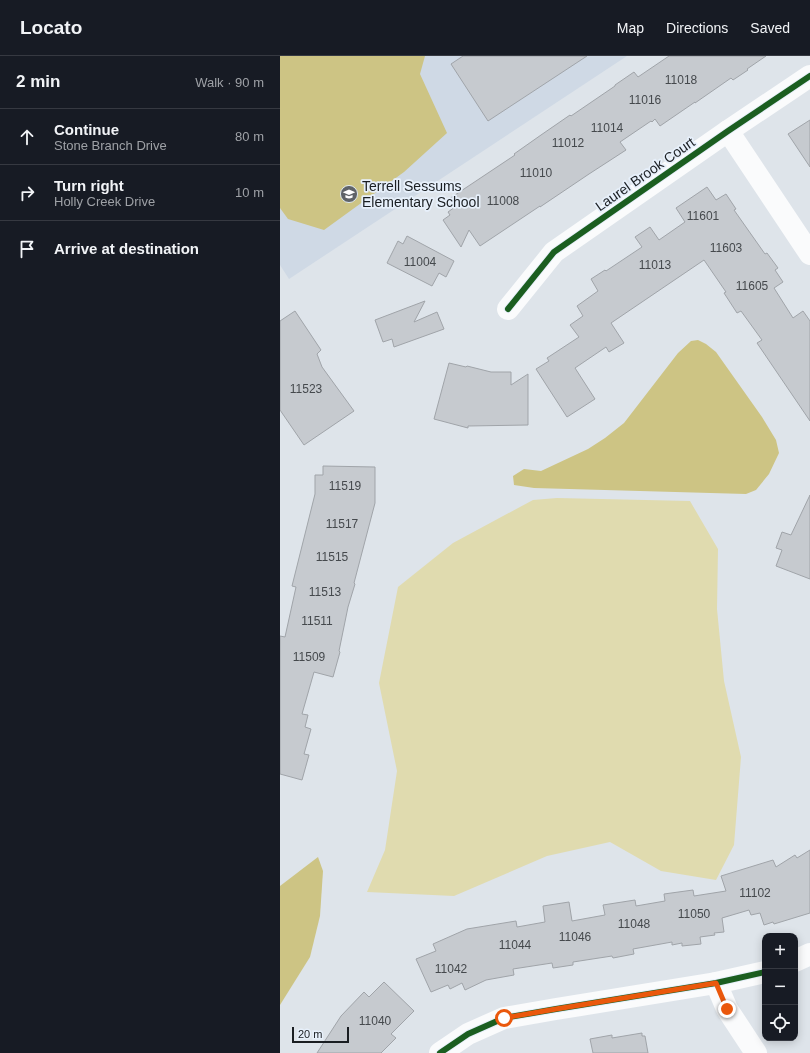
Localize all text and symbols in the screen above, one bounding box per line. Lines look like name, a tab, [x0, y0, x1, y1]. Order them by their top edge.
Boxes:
text: Locato	[20, 17, 82, 38]
text: Map	[617, 20, 644, 36]
text: Directions	[666, 20, 728, 36]
text: Saved	[750, 20, 790, 36]
text: 2 min	[16, 72, 60, 91]
house number: 11018	[665, 73, 698, 87]
text: Walk · 90 m	[195, 75, 264, 90]
house number: 11016	[629, 93, 662, 107]
text: Continue	[54, 121, 119, 138]
house number: 11014	[591, 121, 624, 135]
icon: ahead	[16, 126, 38, 148]
text: 80 m	[235, 129, 264, 144]
street label: Laurel Brook Court	[592, 134, 698, 214]
house number: 11012	[552, 136, 585, 150]
text: Stone Branch Drive	[54, 138, 167, 153]
house number: 11010	[520, 166, 553, 180]
text: Turn right	[54, 177, 124, 194]
place label: Terrell Sessums Elementary School	[362, 178, 480, 210]
icon: right	[16, 182, 38, 204]
school or university icon: Terrell Sessums Elementary School	[339, 184, 359, 204]
text: 10 m	[235, 185, 264, 200]
text: Holly Creek Drive	[54, 194, 155, 209]
house number: 11008	[487, 194, 520, 208]
house number: 11601	[687, 209, 720, 223]
icon: arrive	[16, 238, 38, 260]
text: Arrive at destination	[54, 240, 199, 257]
house number: 11603	[710, 241, 743, 255]
house number: 11004	[404, 255, 437, 269]
house number: 11013	[639, 258, 672, 272]
house number: 11605	[736, 279, 769, 293]
house number: 11523	[290, 382, 323, 396]
house number: 11519	[329, 479, 362, 493]
house number: 11517	[326, 517, 359, 531]
house number: 11515	[316, 550, 349, 564]
house number: 11513	[309, 585, 342, 599]
house number: 11511	[301, 614, 333, 628]
house number: 11509	[293, 650, 326, 664]
house number: 11102	[739, 886, 771, 900]
house number: 11050	[678, 907, 711, 921]
house number: 11048	[618, 917, 651, 931]
house number: 11046	[559, 930, 592, 944]
map controls	[762, 933, 798, 1041]
button: +	[762, 933, 798, 969]
house number: 11044	[499, 938, 532, 952]
house number: 11042	[435, 962, 468, 976]
button: −	[762, 969, 798, 1005]
route end	[718, 1000, 736, 1018]
button: locate	[762, 1005, 798, 1041]
route start	[495, 1009, 513, 1027]
house number: 11040	[359, 1014, 392, 1028]
scale bar	[292, 1025, 349, 1044]
text: 20 m	[298, 1028, 322, 1040]

